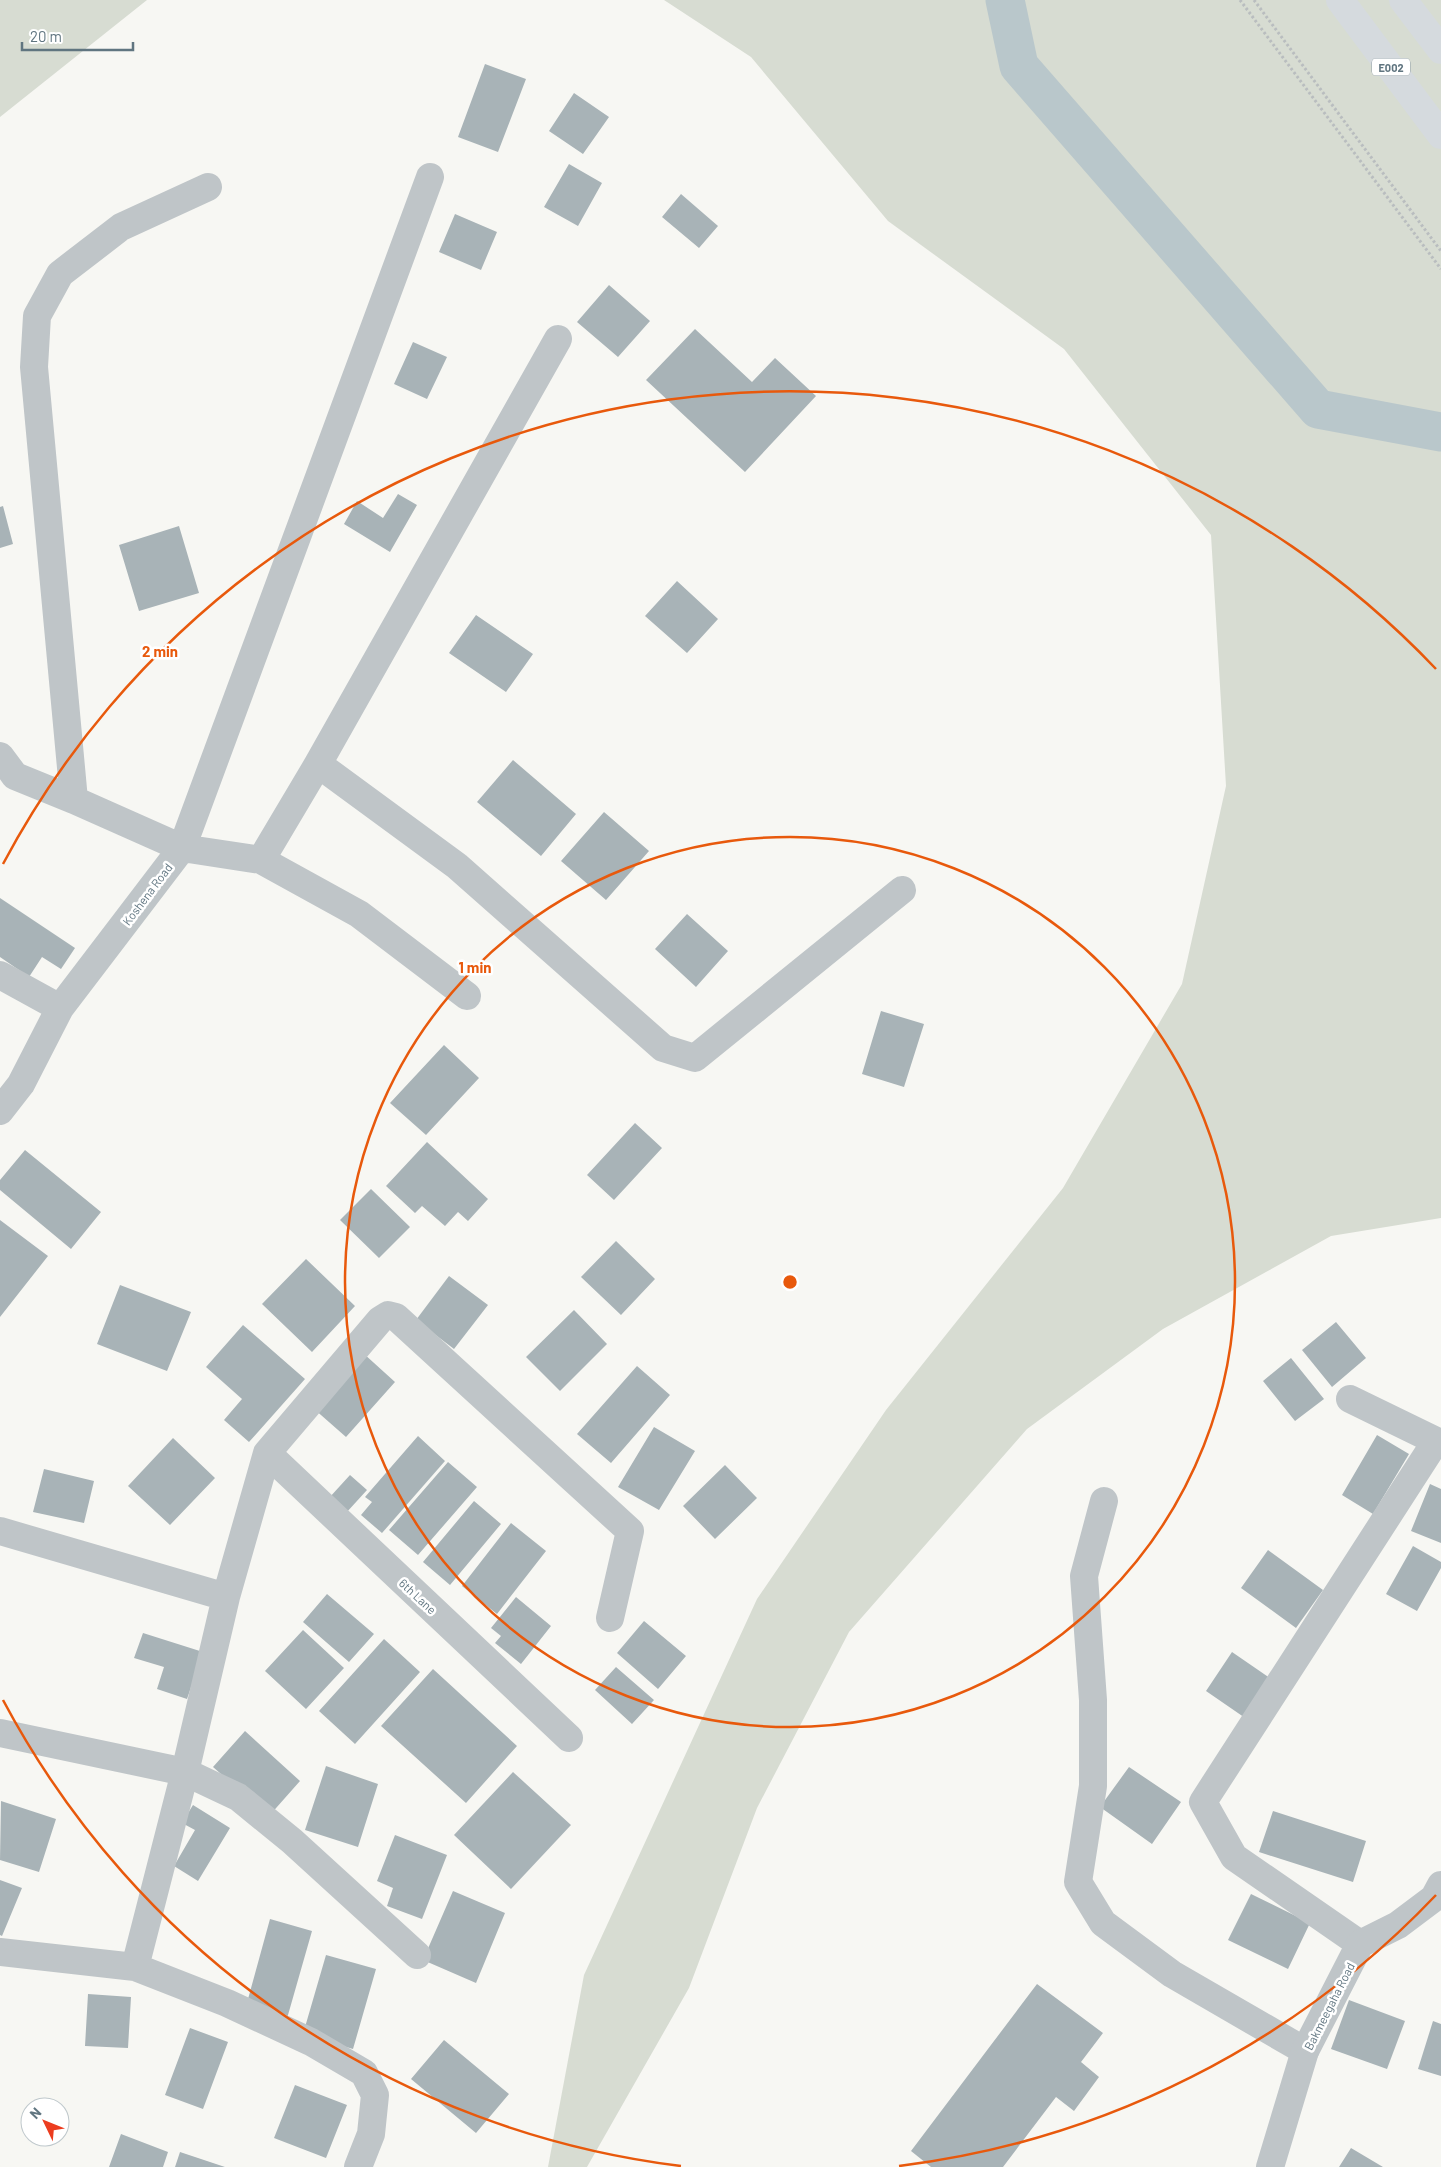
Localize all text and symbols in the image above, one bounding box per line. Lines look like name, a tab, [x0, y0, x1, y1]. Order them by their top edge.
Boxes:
scale bar	[22, 20, 134, 52]
text: 20 m	[30, 27, 62, 45]
road number: E002	[1372, 58, 1410, 76]
text: 2 min	[142, 642, 178, 660]
street label: Koshena Road	[119, 860, 175, 928]
text: 1 min	[459, 958, 491, 976]
centre of rings	[781, 1273, 799, 1291]
street label: 6th Lane	[397, 1575, 439, 1617]
street label: Bakmeegaha Road	[1301, 1960, 1357, 2052]
north arrow	[20, 2097, 70, 2147]
text: N	[26, 2104, 45, 2122]

